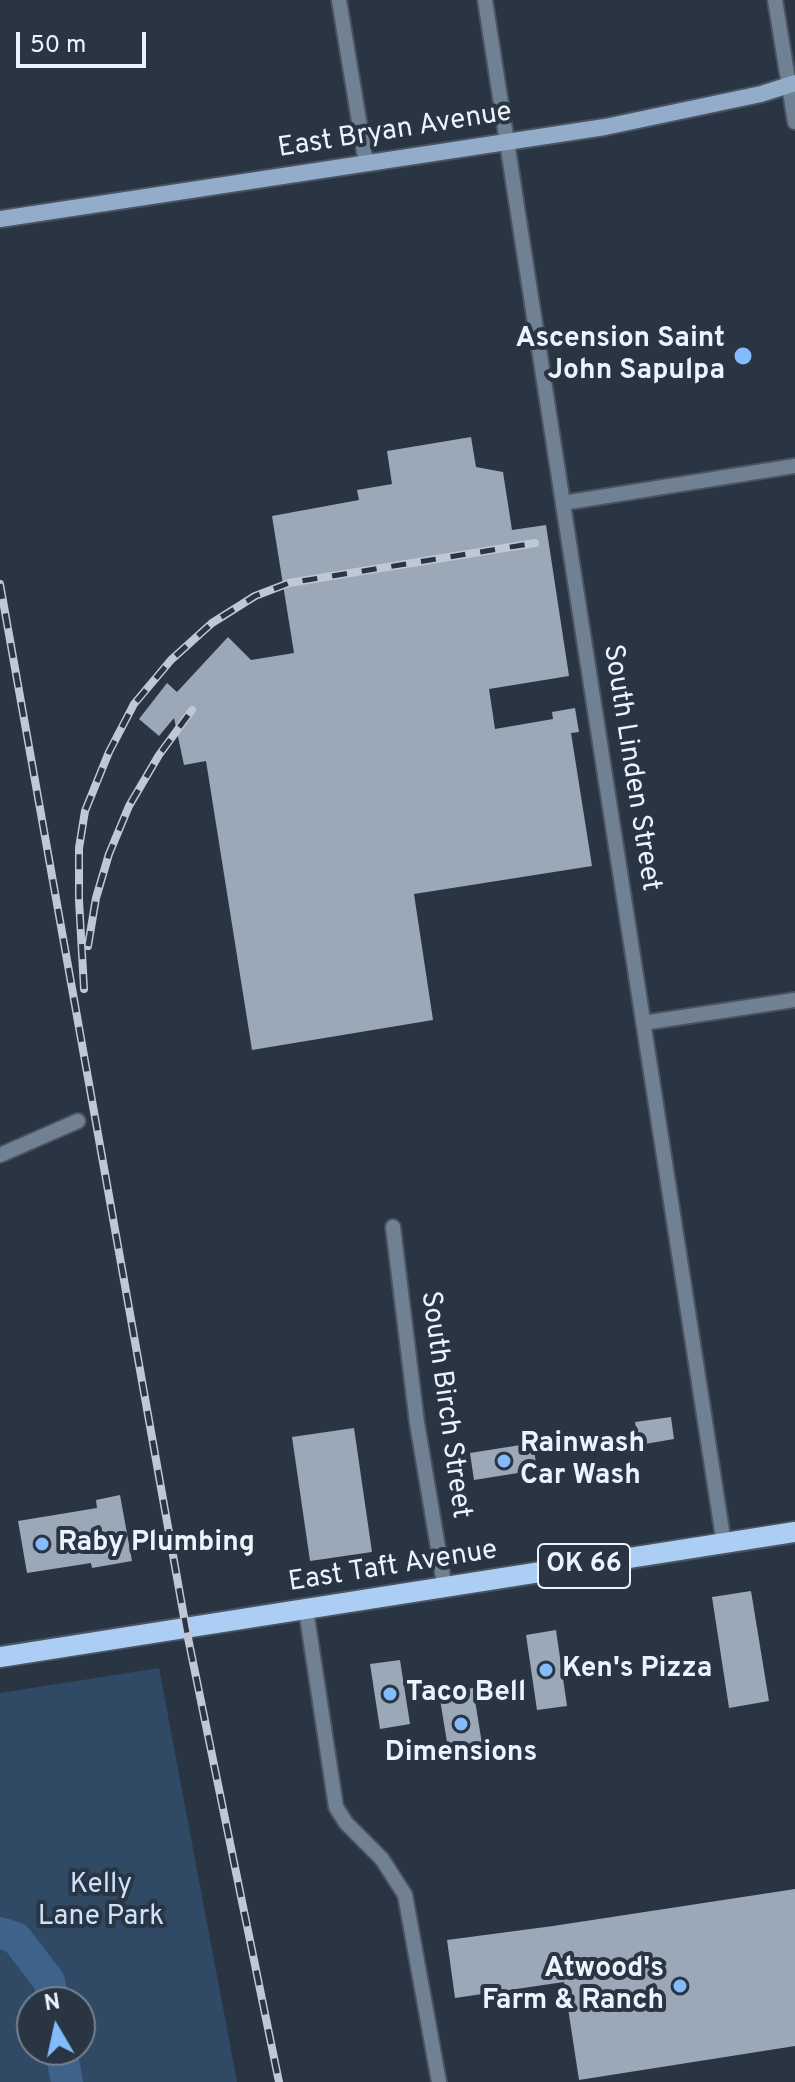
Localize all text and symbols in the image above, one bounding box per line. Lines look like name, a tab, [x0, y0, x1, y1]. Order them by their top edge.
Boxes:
scale bar	[20, 16, 150, 66]
text: 50 m	[30, 31, 86, 61]
street label: East Bryan Avenue	[276, 97, 514, 167]
place label: Ascension Saint John Sapulpa	[516, 323, 725, 389]
marker: Ascension Saint John Sapulpa	[732, 345, 754, 367]
street label: South Linden Street	[594, 642, 666, 894]
street label: South Birch Street	[411, 1289, 477, 1521]
place label: Rainwash Car Wash	[520, 1428, 645, 1494]
marker: Rainwash Car Wash	[495, 1452, 513, 1470]
place label: Raby Plumbing	[58, 1527, 255, 1561]
marker: Raby Plumbing	[33, 1535, 51, 1553]
street label: East Taft Avenue	[286, 1535, 500, 1601]
road number: OK 66	[538, 1544, 630, 1588]
place label: Ken's Pizza	[562, 1653, 712, 1687]
marker: Ken's Pizza	[537, 1661, 555, 1679]
place label: Taco Bell	[406, 1677, 526, 1711]
marker: Taco Bell	[381, 1685, 399, 1703]
marker: Dimensions	[452, 1715, 470, 1733]
place label: Dimensions	[385, 1737, 537, 1771]
park label: Kelly Lane Park	[38, 1869, 164, 1935]
place label: Atwood's Farm & Ranch	[482, 1953, 664, 2019]
marker: Atwood's Farm & Ranch	[671, 1977, 689, 1995]
north arrow	[16, 1986, 96, 2066]
text: N	[43, 1989, 62, 2018]

